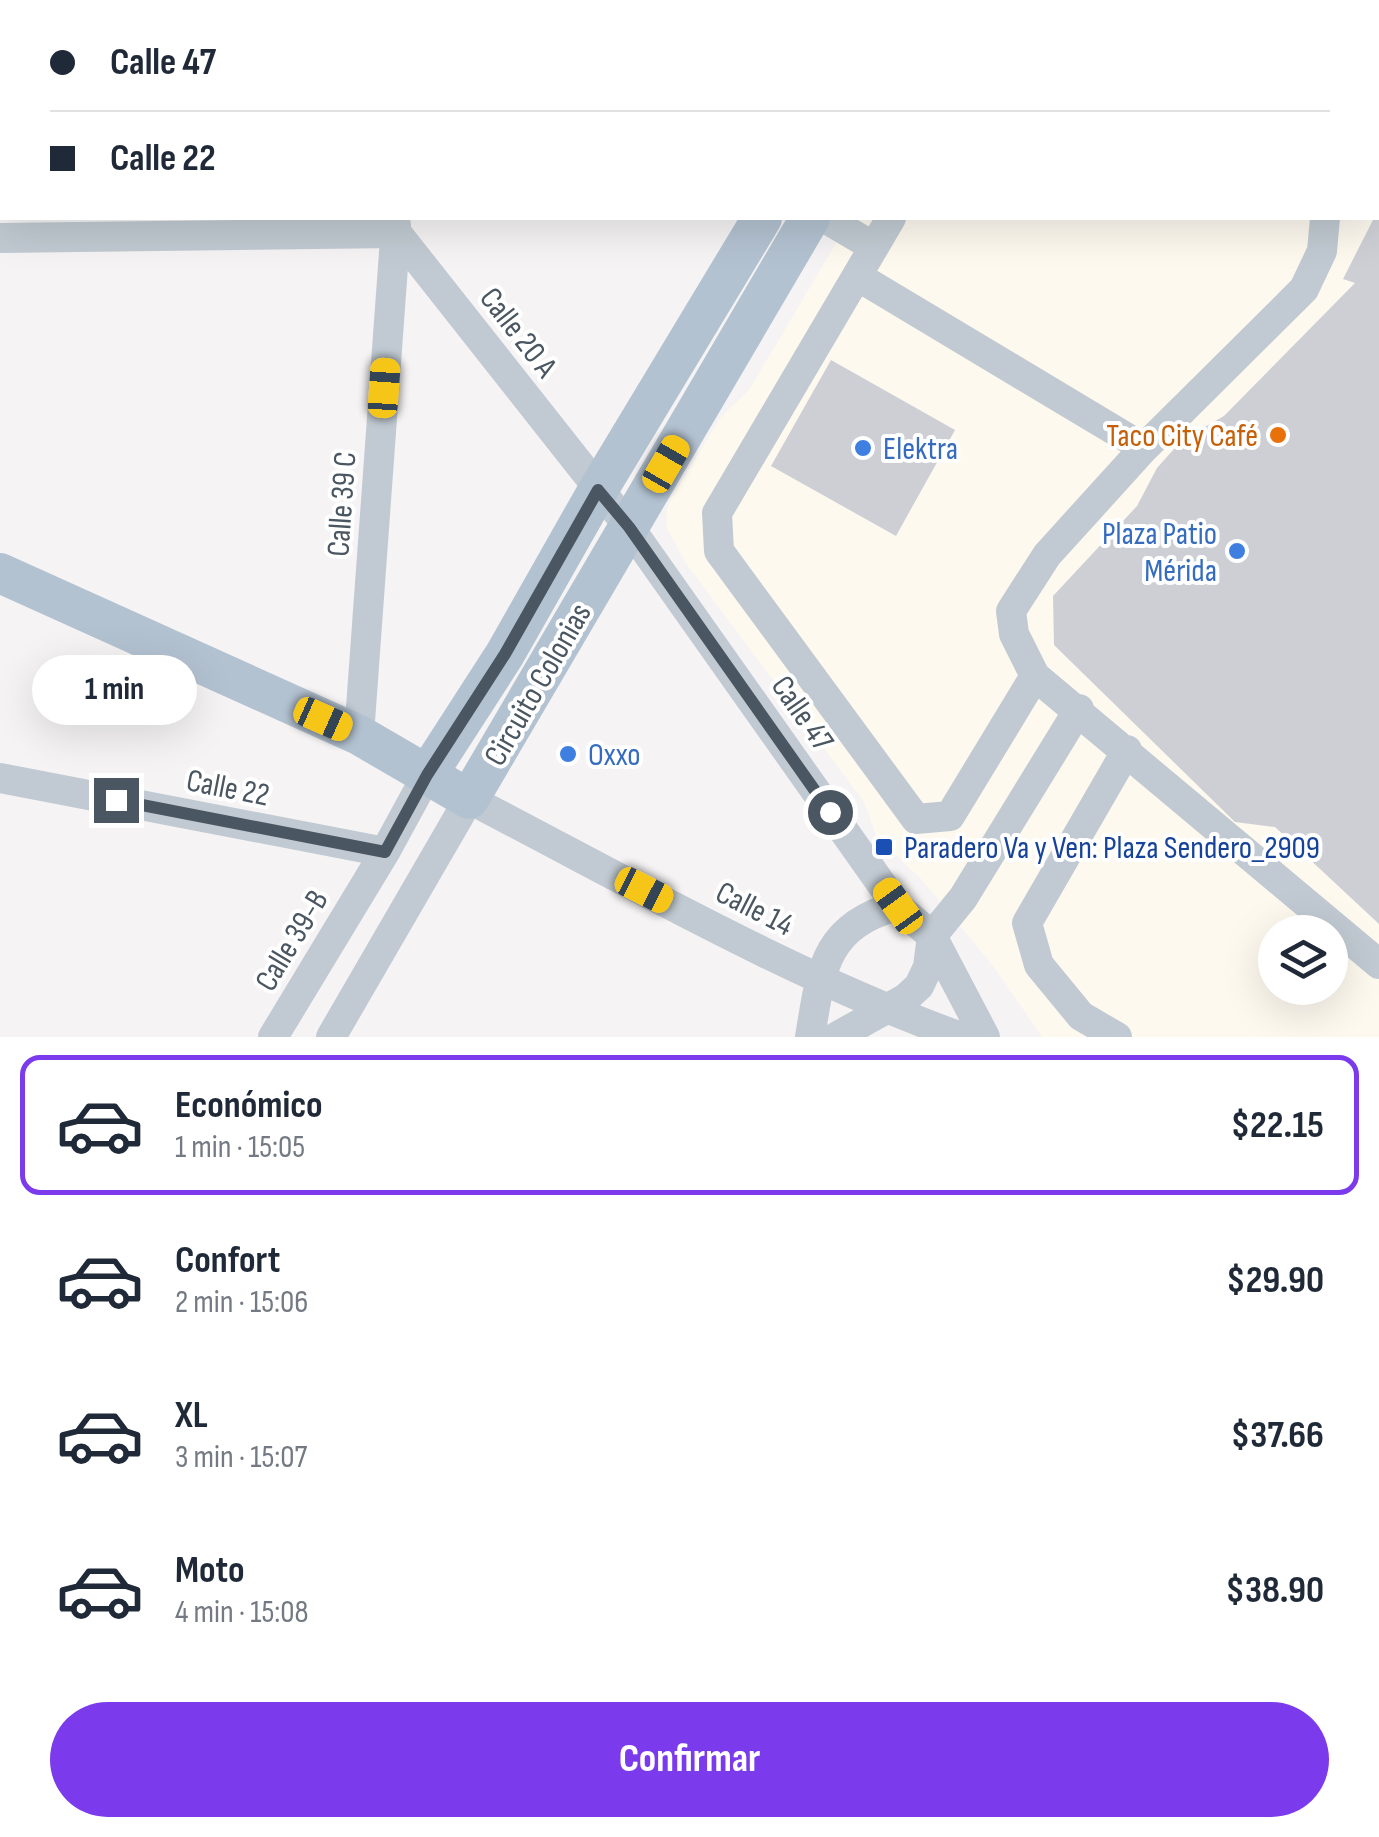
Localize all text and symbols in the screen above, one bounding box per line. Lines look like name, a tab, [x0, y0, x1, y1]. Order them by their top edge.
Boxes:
text: Calle 47	[110, 40, 216, 85]
text: Calle 22	[110, 136, 216, 181]
street label: Calle 20 A	[471, 280, 565, 386]
car	[367, 357, 401, 419]
place label: Taco City Café	[1106, 417, 1258, 456]
marker: Taco City Café	[1267, 424, 1289, 446]
place label: Elektra	[883, 430, 958, 469]
car	[638, 431, 694, 497]
marker: Elektra	[852, 437, 874, 459]
street label: Calle 39 C	[319, 450, 366, 558]
place label: Plaza Patio Mérida	[1102, 515, 1217, 591]
marker: Plaza Patio Mérida	[1226, 540, 1248, 562]
street label: Circuito Colonias	[476, 596, 601, 773]
callout: 1 min	[34, 655, 198, 725]
street label: Calle 47	[762, 669, 842, 759]
text: 1 min	[85, 670, 144, 709]
car	[289, 693, 357, 745]
place label: Oxxo	[588, 736, 641, 775]
marker: Oxxo	[557, 743, 579, 765]
street label: Calle 22	[183, 761, 272, 816]
route end	[94, 778, 139, 823]
route start	[808, 790, 853, 835]
place label: Paradero Va y Ven: Plaza Sendero_2909	[904, 829, 1320, 868]
marker: Paradero Va y Ven: Plaza Sendero_2909	[873, 836, 895, 858]
car	[610, 863, 678, 917]
street label: Calle 14	[709, 873, 800, 945]
car	[868, 873, 928, 939]
street label: Calle 39-B	[247, 883, 338, 998]
map controls	[1258, 915, 1348, 1005]
button: layers	[1258, 915, 1348, 1005]
icon: car	[55, 1080, 145, 1170]
text: Económico	[175, 1083, 323, 1128]
text: $22.15	[1231, 1103, 1324, 1148]
text: 1 min · 15:05	[175, 1128, 305, 1167]
icon: car	[55, 1235, 145, 1325]
text: Confort	[175, 1238, 280, 1283]
text: $29.90	[1226, 1258, 1324, 1303]
text: 2 min · 15:06	[175, 1283, 308, 1322]
icon: car	[55, 1390, 145, 1480]
text: XL	[175, 1393, 208, 1438]
text: $37.66	[1231, 1413, 1324, 1458]
text: 3 min · 15:07	[175, 1438, 307, 1477]
icon: car	[55, 1545, 145, 1635]
text: Moto	[175, 1548, 245, 1593]
text: $38.90	[1225, 1568, 1324, 1613]
text: 4 min · 15:08	[175, 1593, 309, 1632]
button: Confirmar	[50, 1702, 1329, 1817]

